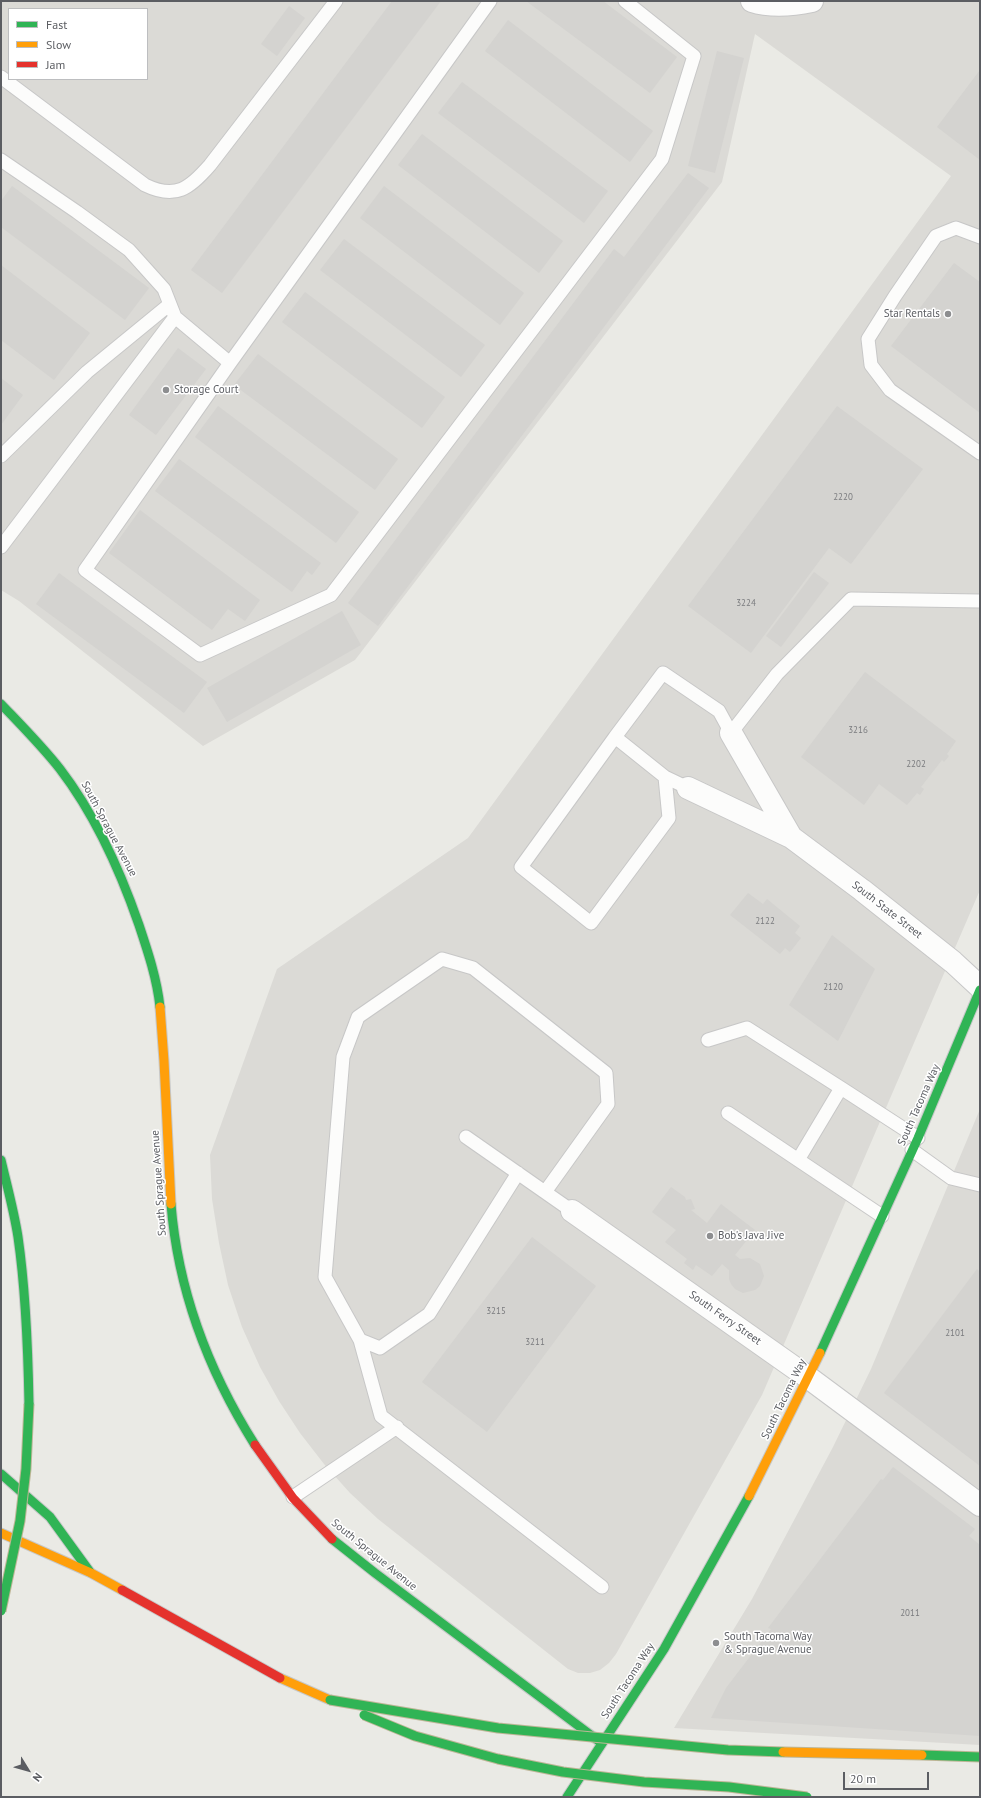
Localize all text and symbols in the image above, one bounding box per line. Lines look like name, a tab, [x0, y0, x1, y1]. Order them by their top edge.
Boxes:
legend	[8, 8, 148, 80]
text: Fast	[46, 17, 67, 32]
text: Slow	[46, 37, 71, 52]
text: Jam	[46, 57, 65, 72]
place label: Star Rentals	[884, 307, 940, 321]
marker: Star Rentals	[943, 309, 953, 319]
place label: Storage Court	[174, 383, 238, 397]
marker: Storage Court	[161, 385, 171, 395]
house number: 2220	[833, 492, 853, 502]
house number: 3224	[736, 598, 756, 608]
house number: 3216	[848, 725, 868, 735]
house number: 2202	[906, 759, 926, 769]
street label: South Sprague Avenue	[78, 779, 140, 879]
street label: South State Street	[849, 878, 925, 942]
house number: 2122	[755, 916, 775, 926]
house number: 2120	[823, 982, 843, 992]
street label: South Tacoma Way	[895, 1062, 943, 1148]
street label: South Sprague Avenue	[149, 1130, 169, 1236]
place label: Bob's Java Jive	[718, 1229, 784, 1243]
marker: Bob's Java Jive	[705, 1231, 715, 1241]
street label: South Ferry Street	[686, 1288, 764, 1348]
house number: 3215	[486, 1306, 506, 1316]
house number: 2101	[945, 1328, 965, 1338]
house number: 3211	[525, 1337, 545, 1347]
street label: South Tacoma Way	[759, 1357, 809, 1441]
street label: South Sprague Avenue	[329, 1517, 419, 1593]
house number: 2011	[900, 1608, 920, 1618]
place label: South Tacoma Way & Sprague Avenue	[724, 1630, 812, 1656]
marker: South Tacoma Way & Sprague Avenue	[711, 1638, 721, 1648]
street label: South Tacoma Way	[599, 1641, 657, 1721]
north arrow	[8, 1750, 48, 1790]
scale bar	[845, 1764, 931, 1790]
text: N	[30, 1770, 45, 1784]
text: 20 m	[850, 1771, 876, 1786]

